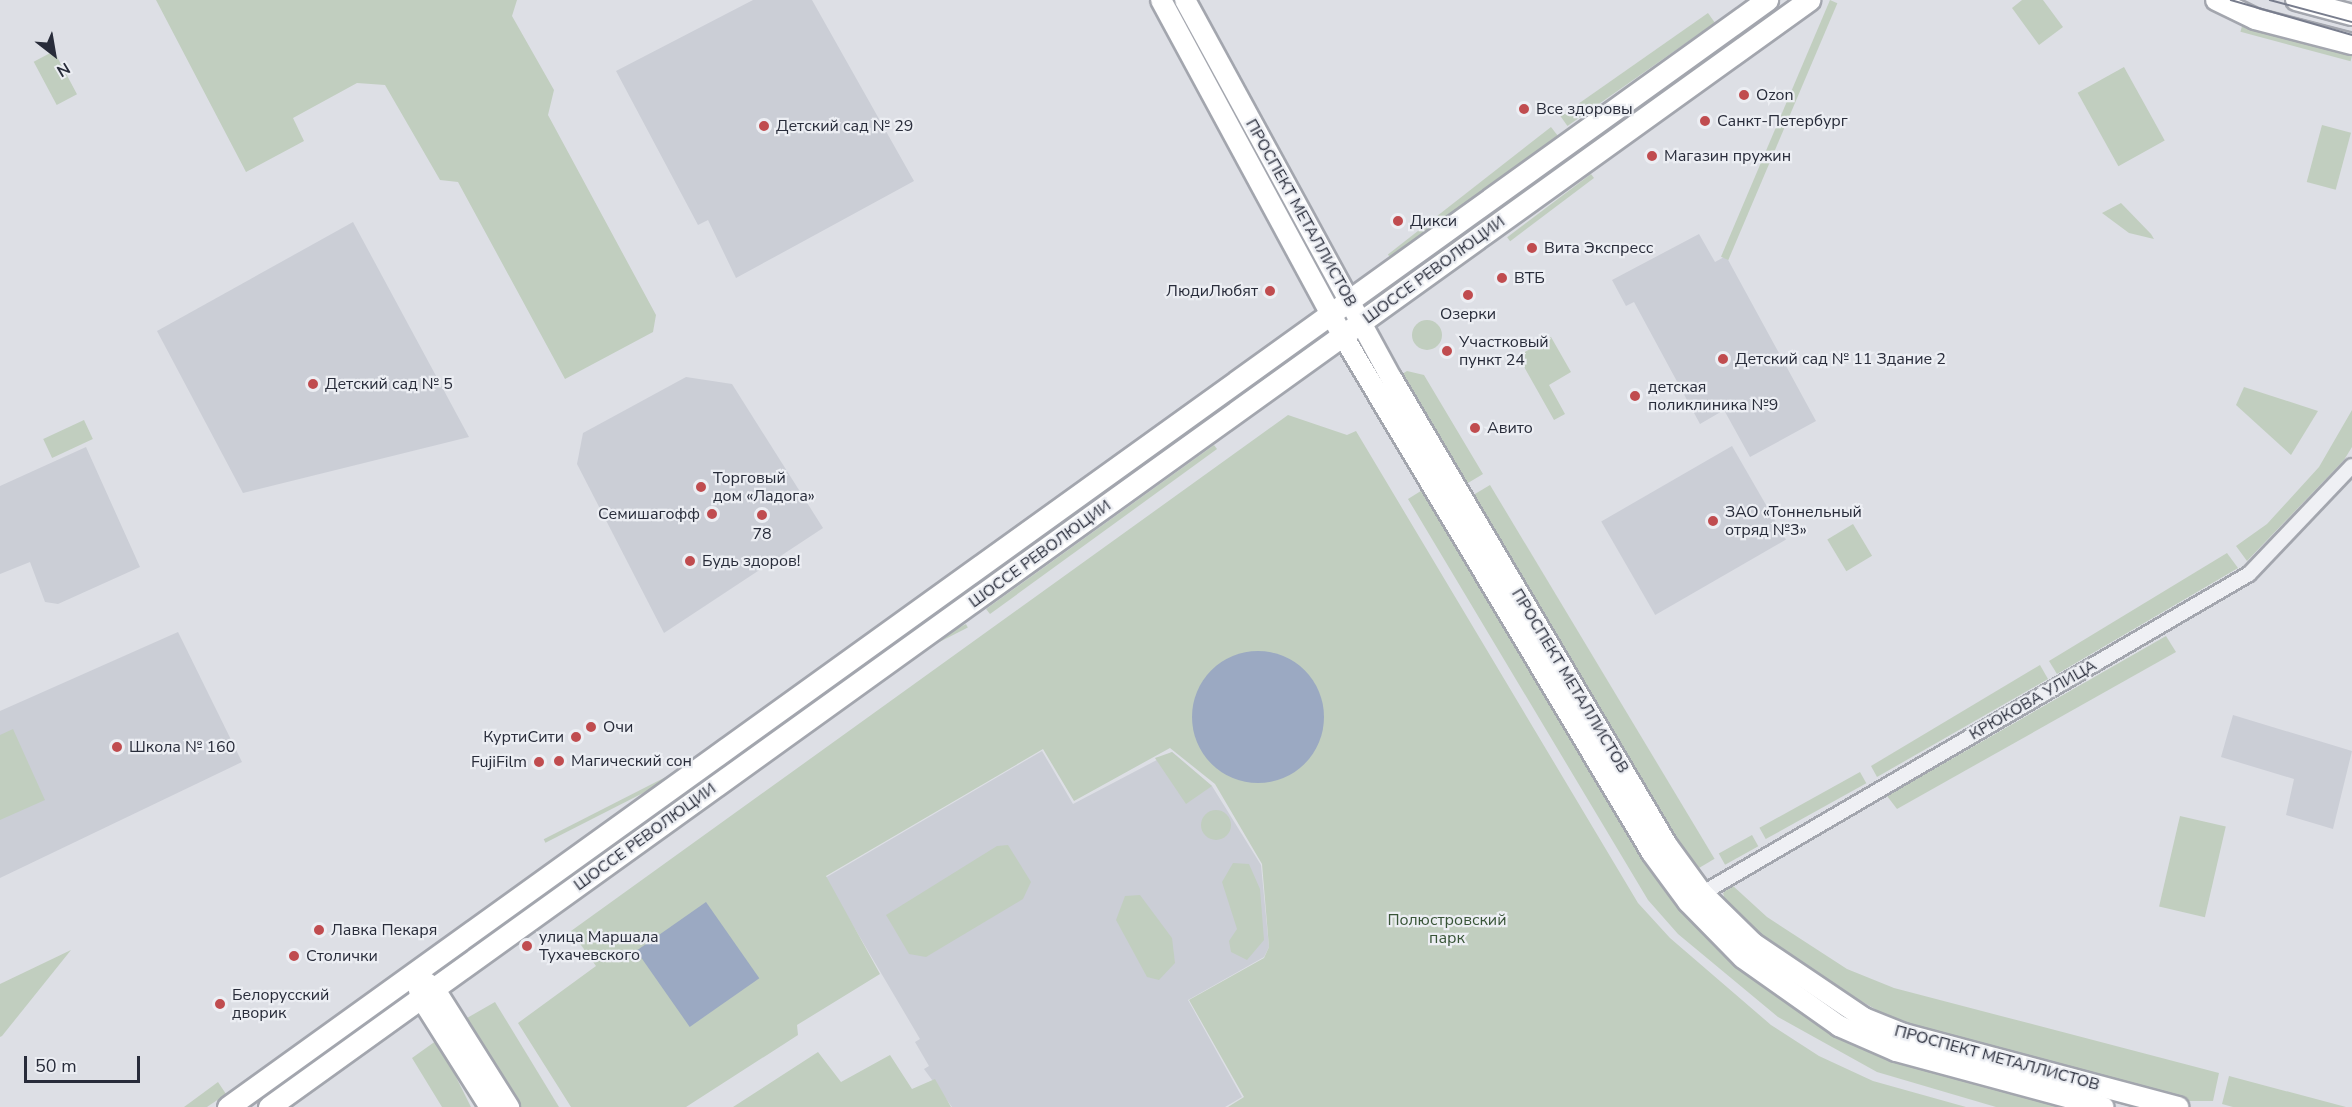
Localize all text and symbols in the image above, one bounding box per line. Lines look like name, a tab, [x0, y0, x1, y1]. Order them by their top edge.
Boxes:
north arrow	[24, 24, 84, 84]
text: N	[52, 57, 74, 82]
place label: Ozon	[1756, 85, 1794, 105]
marker: Ozon	[1737, 88, 1751, 102]
place label: Все здоровы	[1536, 99, 1633, 119]
marker: Все здоровы	[1517, 102, 1531, 116]
place label: Санкт-Петербург	[1717, 111, 1848, 131]
marker: Санкт-Петербург	[1698, 114, 1712, 128]
place label: Детский сад № 29	[776, 116, 913, 136]
street label: ПРОСПЕКТ МЕТАЛЛИСТОВ	[1241, 116, 1361, 310]
marker: Детский сад № 29	[757, 119, 771, 133]
place label: Магазин пружин	[1664, 146, 1791, 166]
marker: Магазин пружин	[1645, 149, 1659, 163]
place label: Дикси	[1410, 211, 1457, 231]
street label: ШОССЕ РЕВОЛЮЦИИ	[1359, 212, 1509, 328]
marker: Дикси	[1391, 214, 1405, 228]
place label: Вита Экспресс	[1544, 238, 1653, 258]
marker: Вита Экспресс	[1525, 241, 1539, 255]
place label: ВТБ	[1514, 268, 1545, 288]
marker: ВТБ	[1495, 271, 1509, 285]
place label: ЛюдиЛюбят	[1166, 281, 1258, 301]
marker: ЛюдиЛюбят	[1263, 284, 1277, 298]
marker: Озерки	[1461, 288, 1475, 302]
place label: Озерки	[1440, 304, 1496, 324]
place label: Участковый пункт 24	[1459, 332, 1549, 370]
marker: Участковый пункт 24	[1440, 344, 1454, 358]
place label: Детский сад № 11 Здание 2	[1735, 349, 1946, 369]
marker: Детский сад № 11 Здание 2	[1716, 352, 1730, 366]
place label: Детский сад № 5	[325, 374, 453, 394]
marker: Детский сад № 5	[306, 377, 320, 391]
place label: детская поликлиника №9	[1648, 377, 1778, 415]
marker: детская поликлиника №9	[1626, 387, 1644, 405]
place label: Авито	[1487, 418, 1533, 438]
marker: Авито	[1468, 421, 1482, 435]
place label: Торговый дом «Ладога»	[713, 468, 815, 506]
marker: Торговый дом «Ладога»	[694, 480, 708, 494]
street label: ШОССЕ РЕВОЛЮЦИИ	[965, 496, 1115, 612]
place label: ЗАО «Тоннельный отряд №3»	[1725, 502, 1862, 540]
place label: Семишагофф	[598, 504, 700, 524]
marker: Семишагофф	[705, 507, 719, 521]
marker: 78	[755, 508, 769, 522]
marker: ЗАО «Тоннельный отряд №3»	[1706, 514, 1720, 528]
place label: 78	[752, 524, 772, 544]
place label: Будь здоров!	[702, 551, 801, 571]
marker: Будь здоров!	[683, 554, 697, 568]
street label: ПРОСПЕКТ МЕТАЛЛИСТОВ	[1507, 585, 1633, 777]
street label: КРЮКОВА УЛИЦА	[1966, 656, 2100, 744]
place label: Очи	[603, 717, 633, 737]
marker: Очи	[584, 720, 598, 734]
place label: КуртиСити	[483, 727, 564, 747]
marker: КуртиСити	[569, 730, 583, 744]
place label: Школа № 160	[129, 737, 235, 757]
marker: Школа № 160	[110, 740, 124, 754]
place label: Магический сон	[571, 751, 692, 771]
place label: FujiFilm	[471, 752, 527, 772]
marker: Магический сон	[552, 754, 566, 768]
marker: FujiFilm	[532, 755, 546, 769]
street label: ШОССЕ РЕВОЛЮЦИИ	[570, 779, 720, 895]
park label: Полюстровский парк	[1387, 910, 1507, 948]
place label: Лавка Пекаря	[331, 920, 437, 940]
marker: Лавка Пекаря	[312, 923, 326, 937]
place label: улица Маршала Тухачевского	[539, 927, 659, 965]
marker: улица Маршала Тухачевского	[520, 939, 534, 953]
place label: Столички	[306, 946, 378, 966]
marker: Столички	[287, 949, 301, 963]
place label: Белорусский дворик	[232, 985, 329, 1023]
marker: Белорусский дворик	[213, 997, 227, 1011]
street label: ПРОСПЕКТ МЕТАЛЛИСТОВ	[1892, 1021, 2102, 1095]
scale bar	[27, 1044, 142, 1082]
text: 50 m	[35, 1054, 77, 1078]

